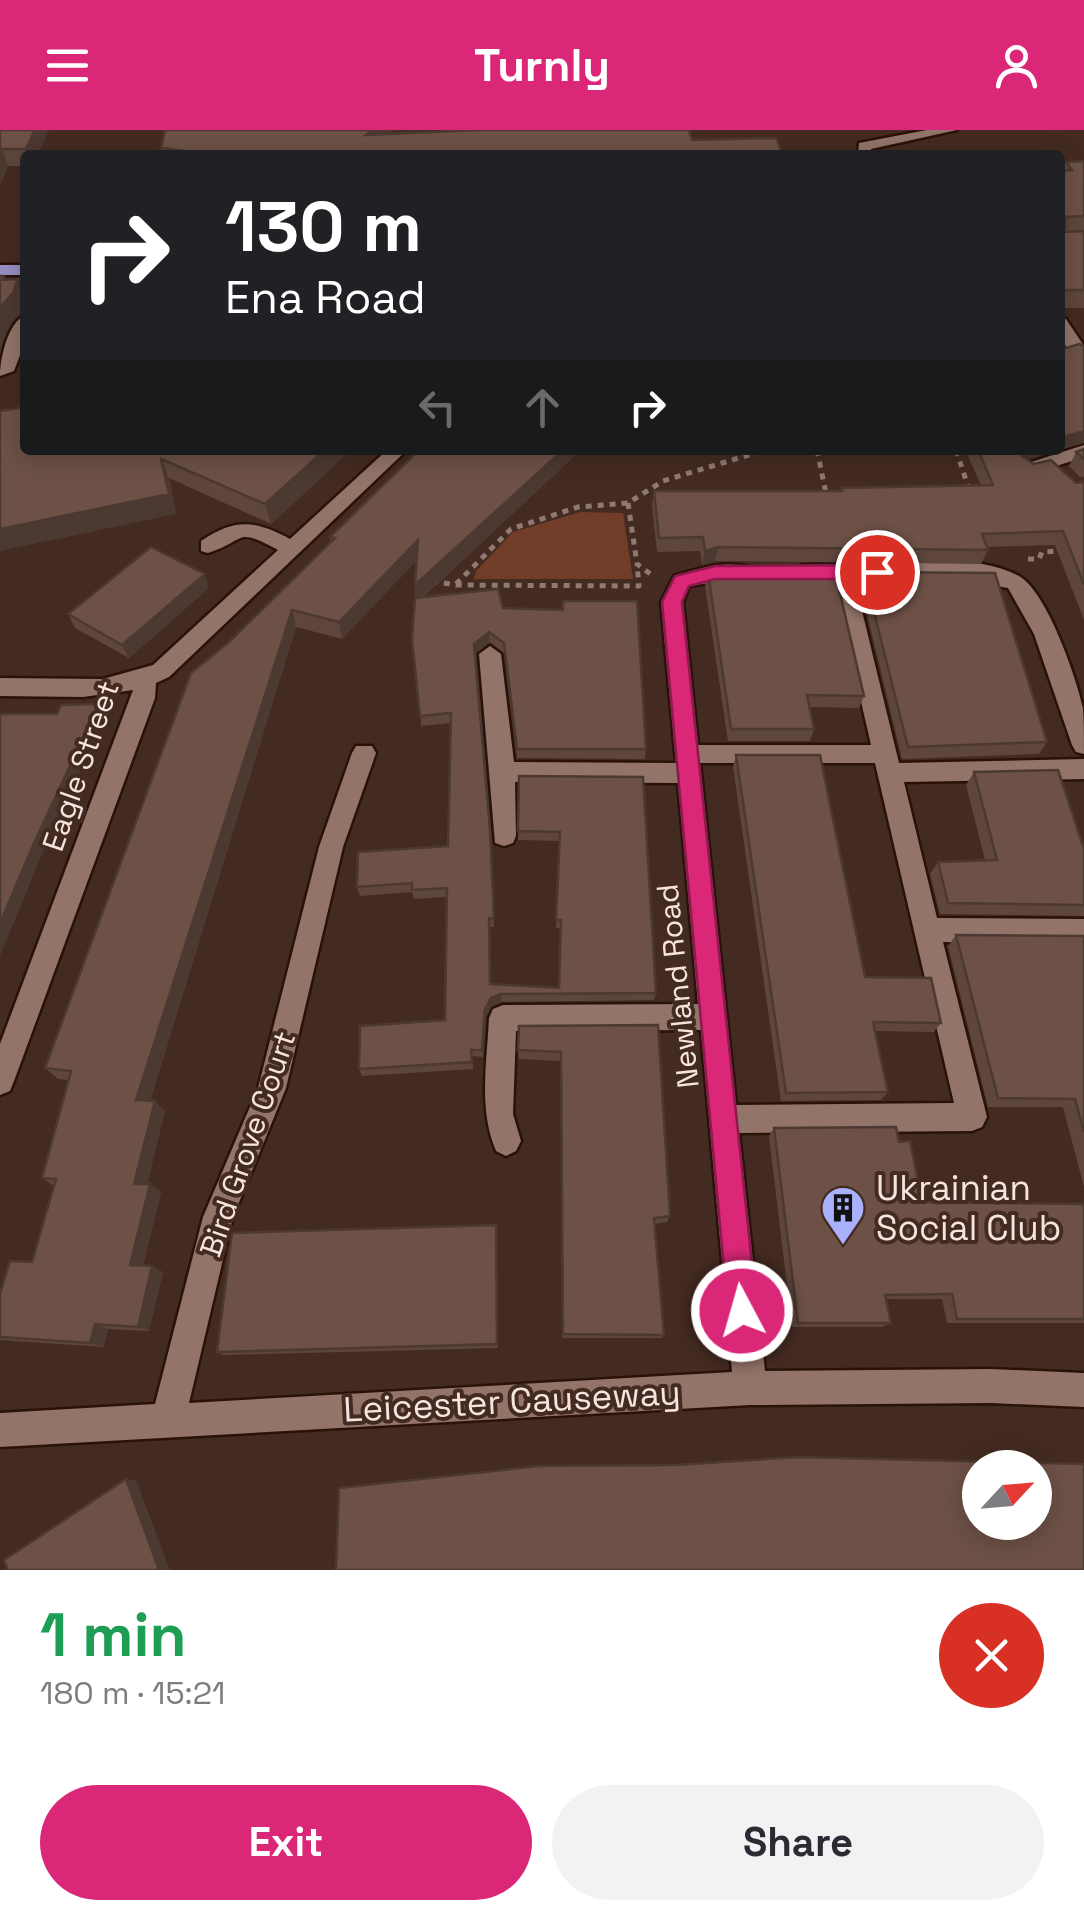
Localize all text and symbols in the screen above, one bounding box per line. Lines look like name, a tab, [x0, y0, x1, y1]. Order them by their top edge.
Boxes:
text: Turnly	[474, 37, 610, 94]
icon: menu	[40, 38, 95, 93]
icon: person	[989, 38, 1044, 93]
text: 130 m	[225, 182, 422, 271]
icon: right	[60, 190, 190, 320]
text: Ena Road	[225, 269, 426, 326]
icon: left	[410, 380, 465, 435]
icon: ahead	[515, 380, 570, 435]
icon: right	[620, 380, 675, 435]
pin	[835, 530, 920, 615]
icon: arrive	[850, 545, 905, 600]
street label: Eagle Street	[33, 676, 128, 856]
street label: Newland Road	[647, 882, 708, 1090]
street label: Bird Grove Court	[191, 1026, 304, 1262]
place label: Ukrainian Social Club	[876, 1166, 1061, 1250]
building icon: Ukrainian Social Club	[820, 1185, 866, 1246]
position arrow	[690, 1259, 794, 1363]
street label: Leicester Causeway	[342, 1370, 682, 1432]
north arrow	[962, 1450, 1052, 1540]
map controls	[962, 1450, 1052, 1540]
text: 1 min	[40, 1597, 187, 1674]
button: close	[939, 1603, 1044, 1708]
text: 180 m · 15:21	[40, 1673, 225, 1713]
button: Exit	[40, 1785, 532, 1900]
button: Share	[552, 1785, 1044, 1900]

